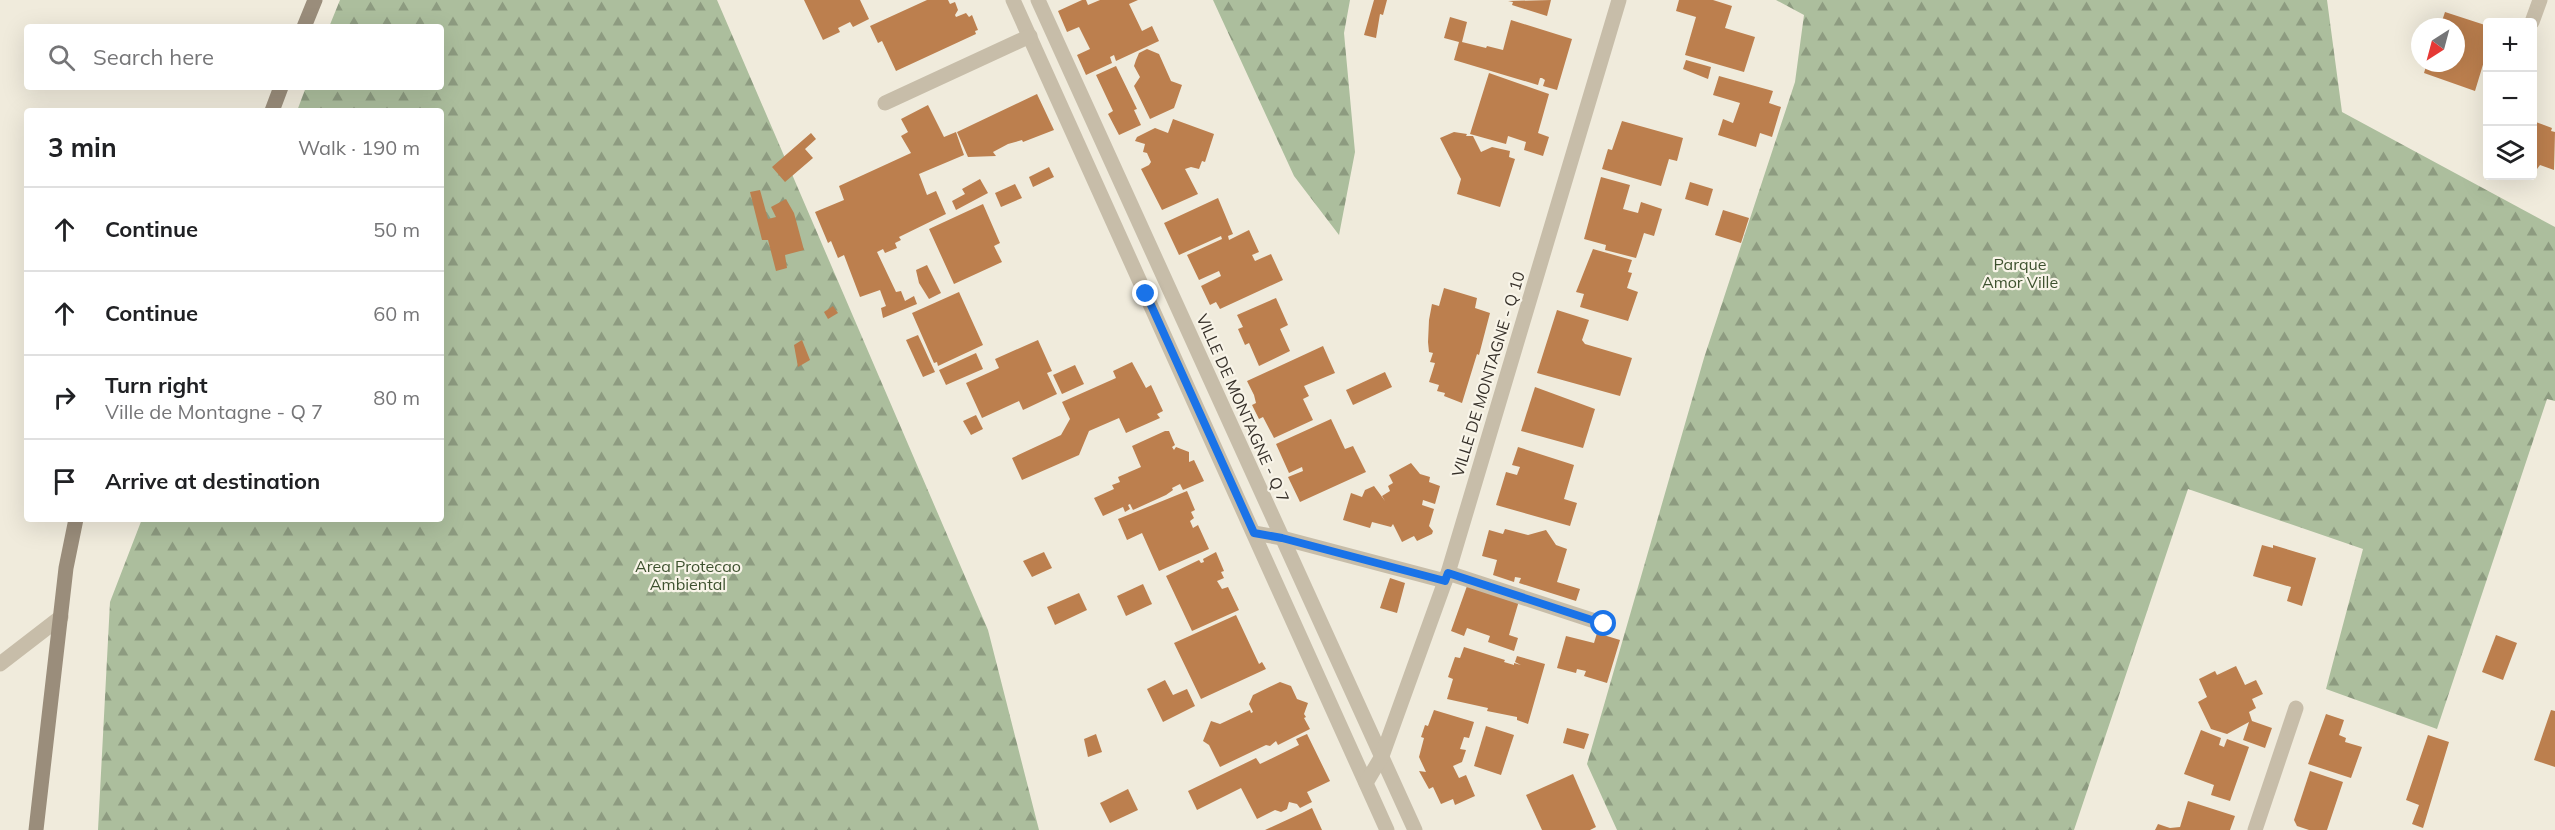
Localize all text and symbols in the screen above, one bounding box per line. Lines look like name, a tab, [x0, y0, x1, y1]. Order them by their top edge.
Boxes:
north arrow	[2411, 18, 2465, 72]
map controls	[2483, 18, 2537, 180]
button: +	[2483, 18, 2537, 72]
search box	[24, 24, 444, 90]
icon: search	[45, 41, 78, 74]
text: Search here	[93, 43, 214, 71]
button: −	[2483, 72, 2537, 126]
button: layers	[2483, 126, 2537, 180]
text: 3 min	[48, 131, 117, 164]
text: Walk · 190 m	[298, 135, 420, 160]
icon: ahead	[48, 213, 81, 246]
text: Continue	[105, 215, 198, 243]
text: 50 m	[373, 217, 420, 242]
park label: Parque Amor Ville	[1982, 254, 2058, 292]
street label: VILLE DE MONTAGNE - Q 10	[1447, 269, 1529, 479]
route end	[1132, 280, 1158, 306]
icon: ahead	[48, 297, 81, 330]
text: Continue	[105, 299, 198, 327]
text: 60 m	[373, 301, 420, 326]
street label: VILLE DE MONTAGNE - Q 7	[1192, 311, 1294, 505]
text: Turn right	[105, 371, 208, 399]
icon: right	[48, 381, 81, 414]
text: 80 m	[373, 385, 420, 410]
text: Ville de Montagne - Q 7	[105, 399, 323, 424]
icon: arrive	[48, 465, 81, 498]
text: Arrive at destination	[105, 467, 320, 495]
park label: Area Protecao Ambiental	[635, 556, 741, 594]
route start	[1590, 610, 1616, 636]

